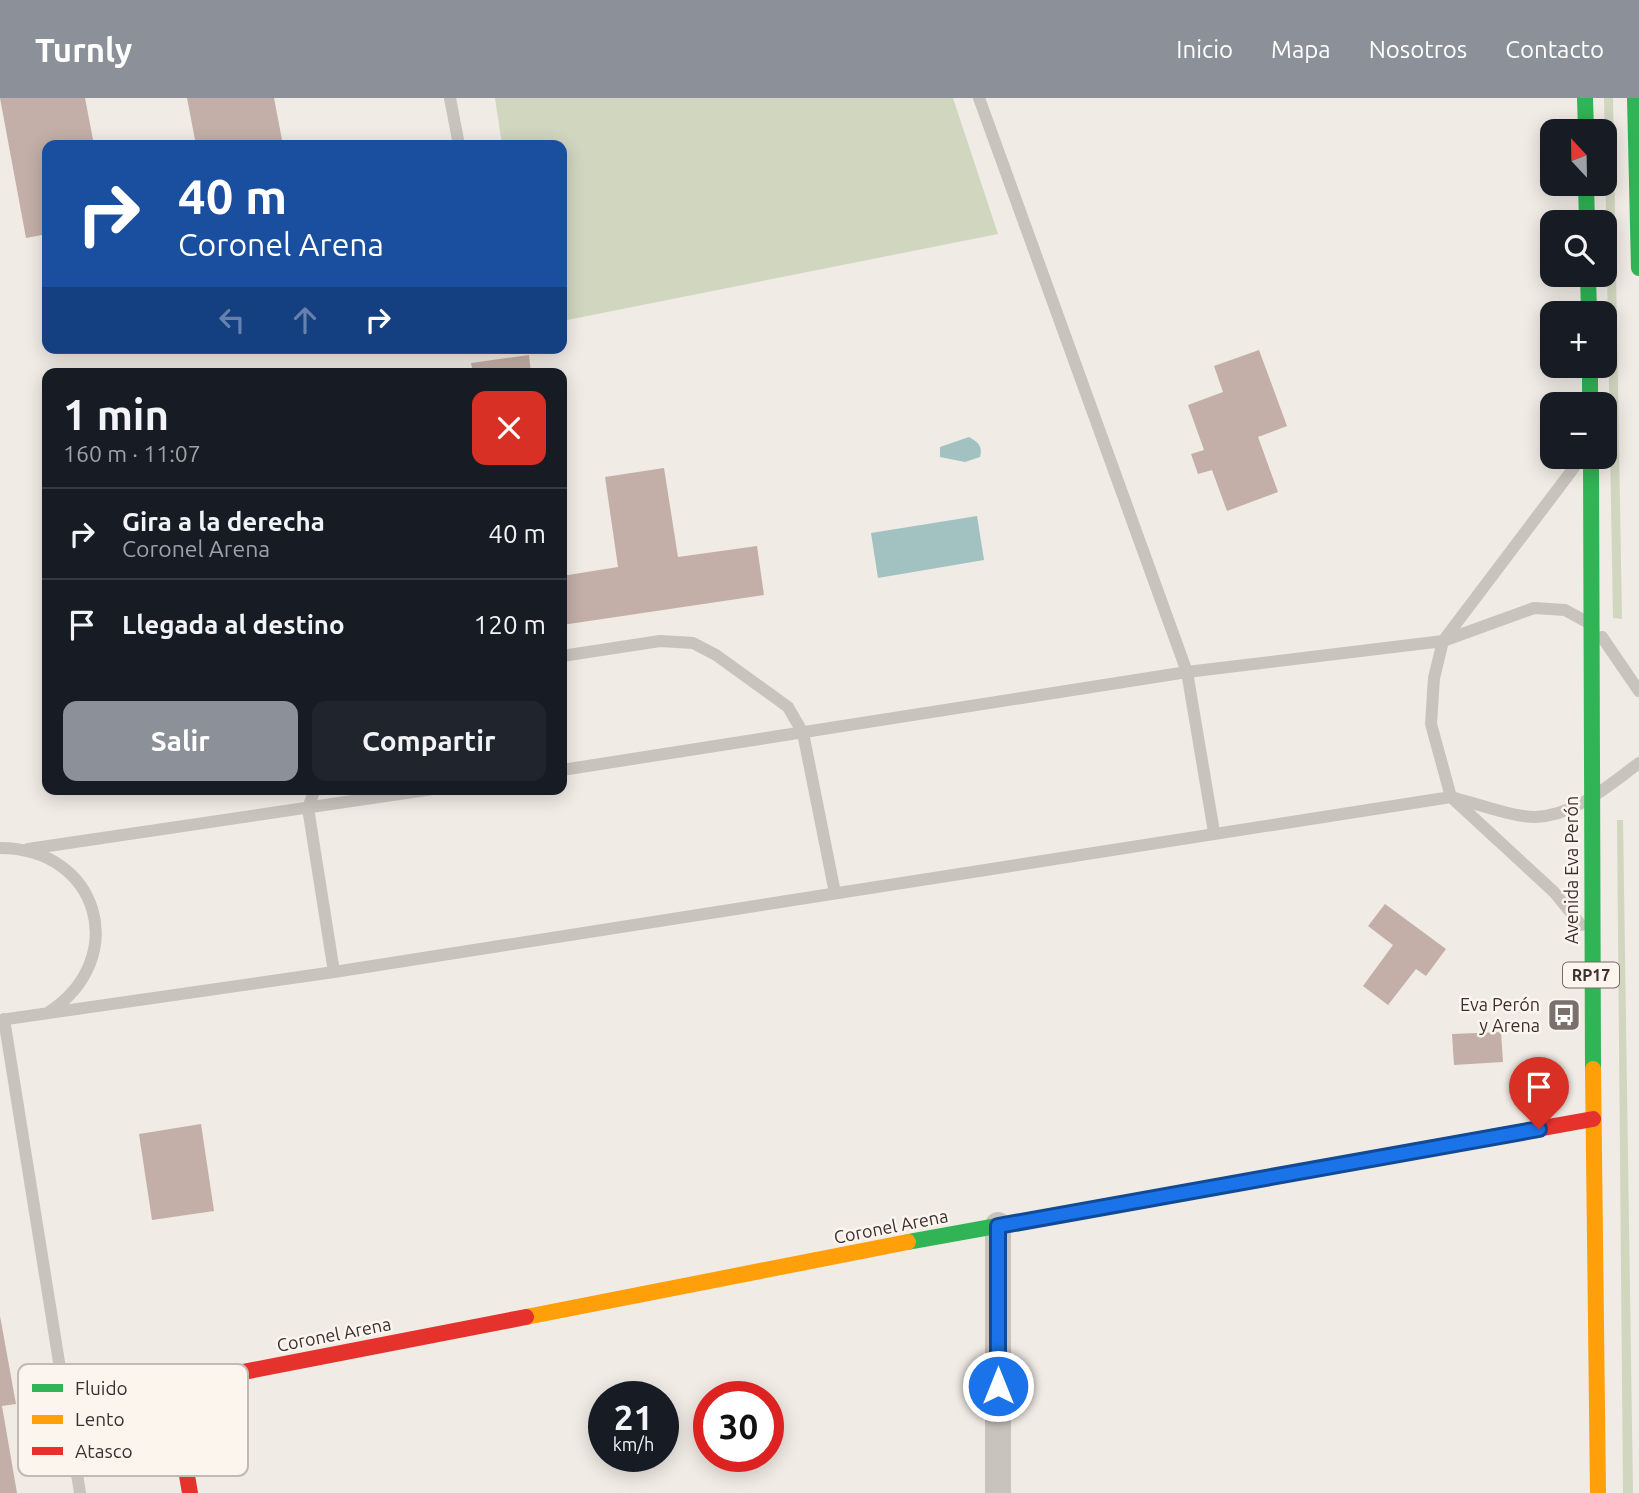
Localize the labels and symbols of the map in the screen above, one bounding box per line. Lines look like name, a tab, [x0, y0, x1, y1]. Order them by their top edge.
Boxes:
north arrow	[1540, 119, 1617, 196]
street label: Avenida Eva Perón	[1561, 796, 1581, 944]
road number: RP17	[1563, 962, 1619, 988]
place label: Eva Perón y Arena	[1460, 994, 1540, 1035]
bus stop icon: Eva Perón y Arena	[1545, 996, 1583, 1034]
pin	[1509, 1057, 1569, 1129]
street label: Coronel Arena	[832, 1205, 950, 1247]
street label: Coronel Arena	[275, 1313, 393, 1355]
position arrow	[961, 1349, 1035, 1423]
legend	[18, 1364, 248, 1476]
text: Fluido	[75, 1377, 128, 1399]
speed limit sign: 30	[693, 1381, 784, 1472]
text: Lento	[75, 1408, 125, 1430]
text: Atasco	[75, 1440, 133, 1462]

